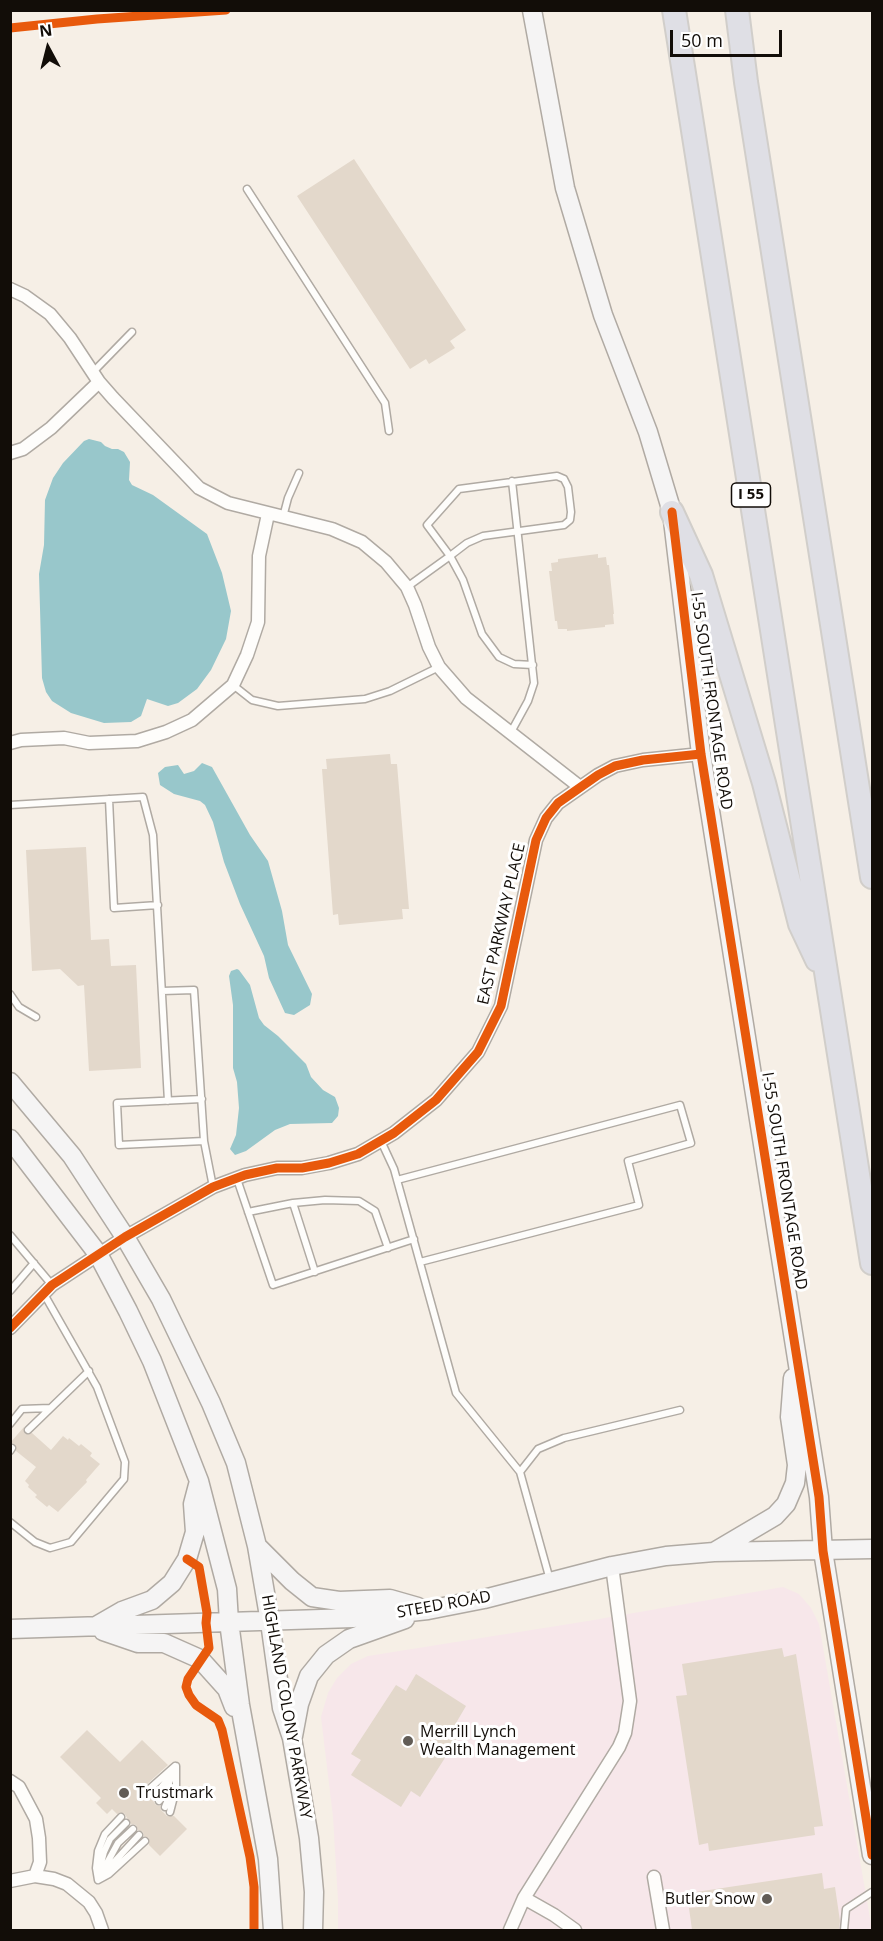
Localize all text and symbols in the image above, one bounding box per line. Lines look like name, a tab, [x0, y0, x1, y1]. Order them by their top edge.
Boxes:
north arrow	[18, 18, 78, 78]
text: N	[38, 18, 54, 42]
scale bar	[673, 18, 786, 56]
text: 50 m	[681, 28, 723, 52]
road number: I 55	[732, 483, 771, 507]
street label: I-55 SOUTH FRONTAGE ROAD	[686, 591, 736, 811]
street label: EAST PARKWAY PLACE	[474, 841, 530, 1007]
street label: I-55 SOUTH FRONTAGE ROAD	[757, 1071, 811, 1291]
street label: STEED ROAD	[395, 1587, 493, 1623]
street label: HIGHLAND COLONY PARKWAY	[257, 1593, 315, 1821]
place label: Merrill Lynch Wealth Management	[420, 1722, 575, 1760]
marker: Merrill Lynch Wealth Management	[401, 1734, 415, 1748]
place label: Trustmark	[136, 1783, 213, 1803]
marker: Trustmark	[117, 1786, 131, 1800]
place label: Butler Snow	[665, 1889, 755, 1909]
marker: Butler Snow	[760, 1892, 774, 1906]

